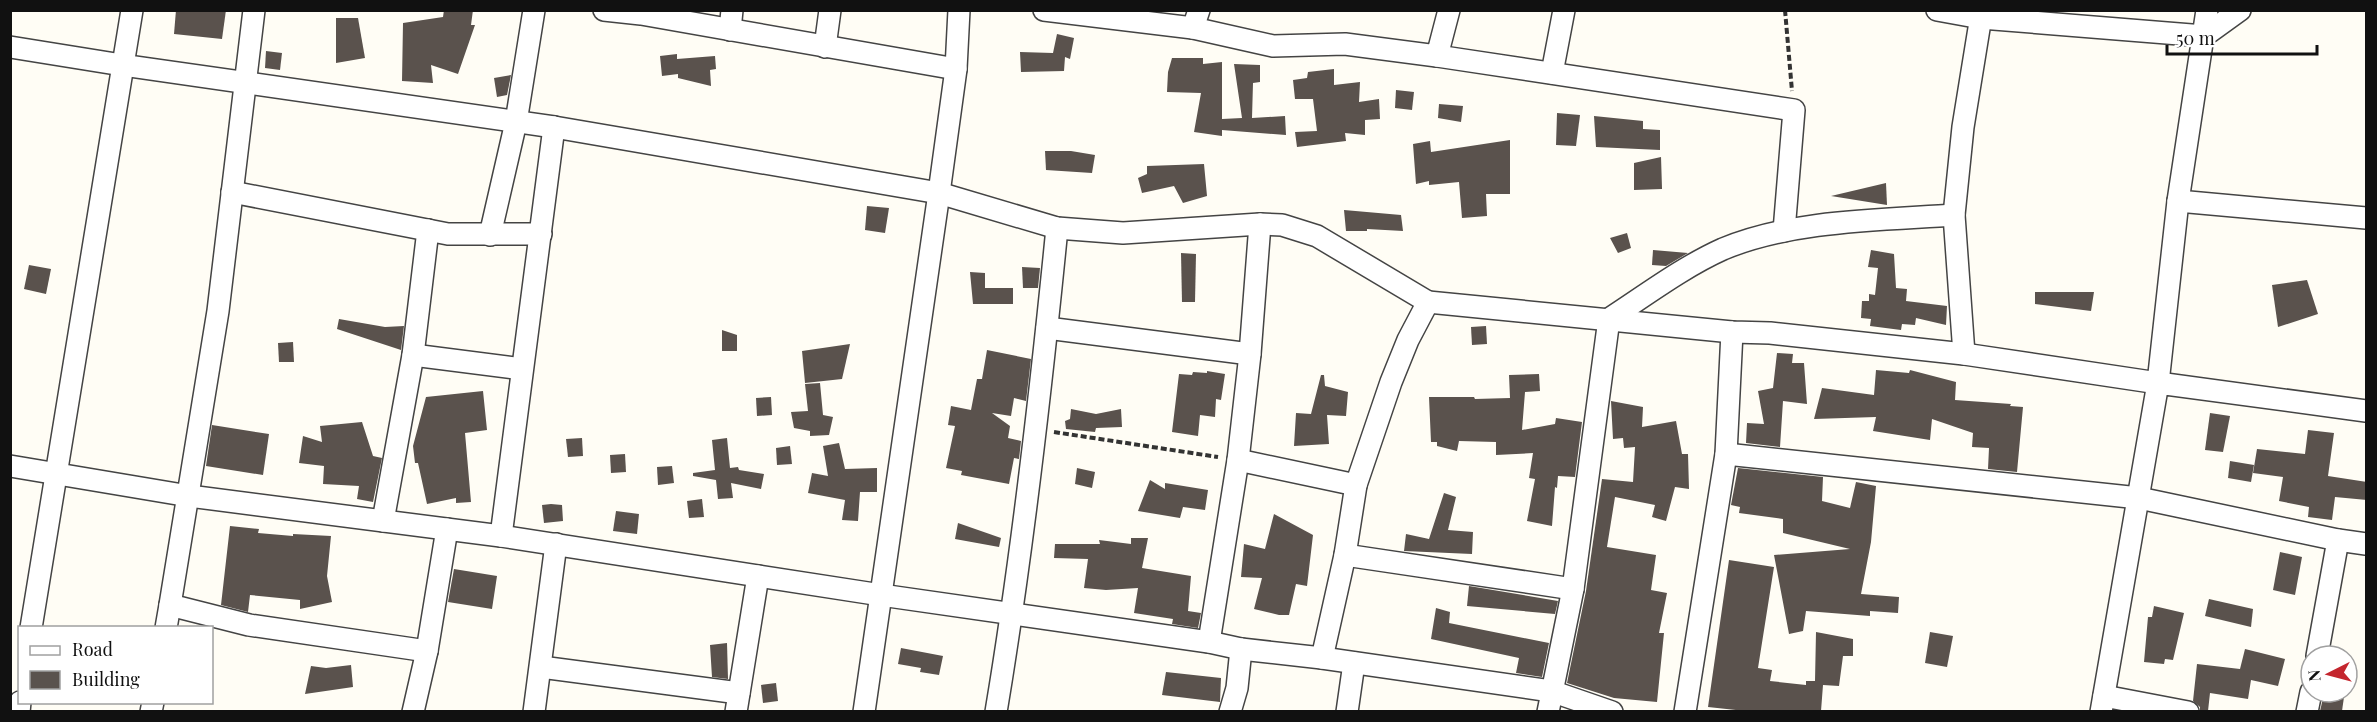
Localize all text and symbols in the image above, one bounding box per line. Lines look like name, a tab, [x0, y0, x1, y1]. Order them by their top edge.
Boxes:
scale bar	[2167, 18, 2317, 56]
text: 50 m	[2176, 26, 2215, 50]
legend	[18, 626, 213, 704]
text: Road	[72, 637, 113, 661]
north arrow	[2299, 644, 2359, 704]
text: Building	[72, 667, 140, 691]
text: N	[2302, 668, 2325, 682]

